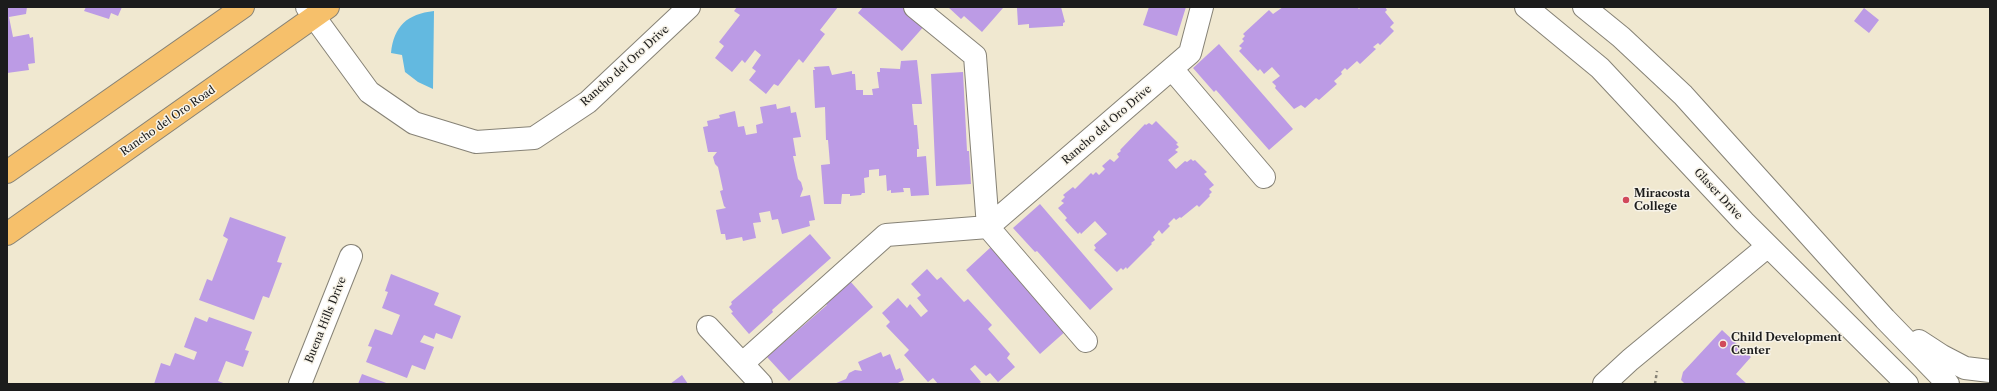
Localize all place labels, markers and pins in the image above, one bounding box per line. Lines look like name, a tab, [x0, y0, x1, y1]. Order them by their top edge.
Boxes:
place label: Miracosta College	[1634, 187, 1690, 213]
marker: Miracosta College	[1621, 195, 1631, 205]
place label: Child Development Center	[1731, 331, 1842, 357]
marker: Child Development Center	[1718, 339, 1728, 349]

